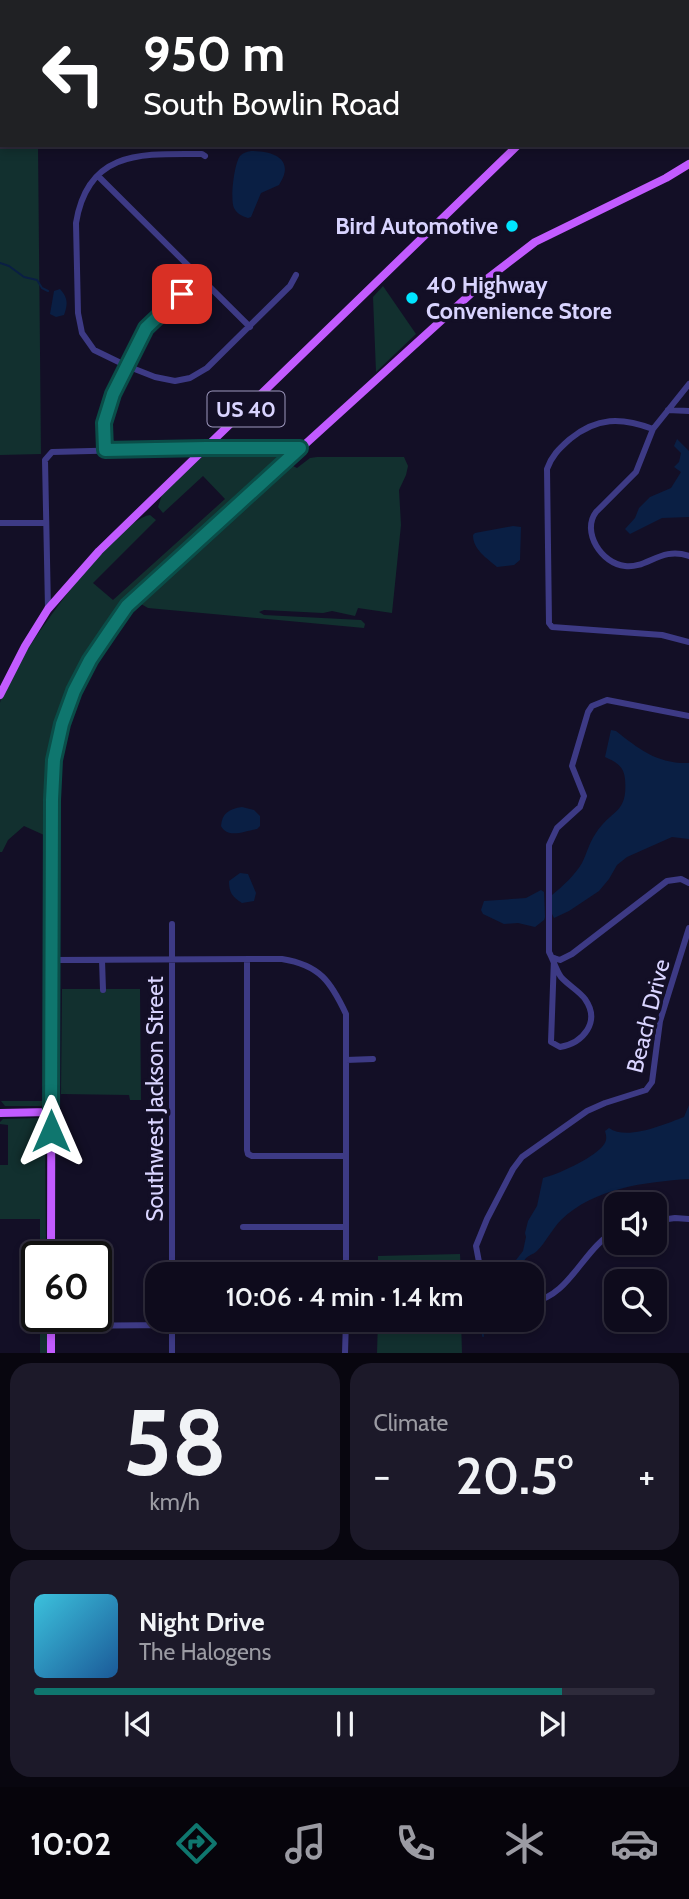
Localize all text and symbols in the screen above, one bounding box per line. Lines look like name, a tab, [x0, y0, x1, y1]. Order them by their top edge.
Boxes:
text: 950 m	[143, 24, 285, 83]
icon: left	[28, 28, 119, 119]
text: South Bowlin Road	[143, 84, 400, 123]
place label: Bird Automotive	[335, 212, 498, 240]
marker: Bird Automotive	[504, 218, 520, 234]
pin	[152, 264, 212, 324]
place label: 40 Highway Convenience Store	[426, 271, 612, 325]
icon: arrive	[163, 275, 201, 313]
marker: 40 Highway Convenience Store	[404, 290, 420, 306]
road number: US 40	[208, 392, 284, 426]
street label: Beach Drive	[620, 956, 676, 1076]
street label: Southwest Jackson Street	[141, 976, 169, 1222]
position arrow	[14, 1094, 88, 1168]
map controls	[604, 1192, 667, 1332]
button: sound	[604, 1192, 667, 1255]
speed limit sign: 60	[21, 1241, 112, 1332]
button: search	[604, 1269, 667, 1332]
text: 10:06 · 4 min · 1.4 km	[226, 1281, 463, 1313]
text: 58	[123, 1387, 227, 1498]
text: Climate	[374, 1409, 448, 1437]
text: 20.5°	[455, 1444, 573, 1507]
text: −	[374, 1452, 390, 1499]
text: +	[638, 1452, 655, 1499]
text: km/h	[150, 1488, 200, 1516]
text: Night Drive	[139, 1606, 265, 1638]
text: The Halogens	[139, 1638, 271, 1666]
icon: previous	[119, 1705, 157, 1743]
icon: pause	[326, 1705, 364, 1743]
icon: next	[533, 1705, 571, 1743]
icon: directions	[172, 1819, 221, 1868]
icon: music	[281, 1819, 330, 1868]
icon: phone	[391, 1819, 440, 1868]
icon: climate	[500, 1819, 549, 1868]
icon: car	[610, 1819, 659, 1868]
text: 10:02	[30, 1824, 111, 1863]

